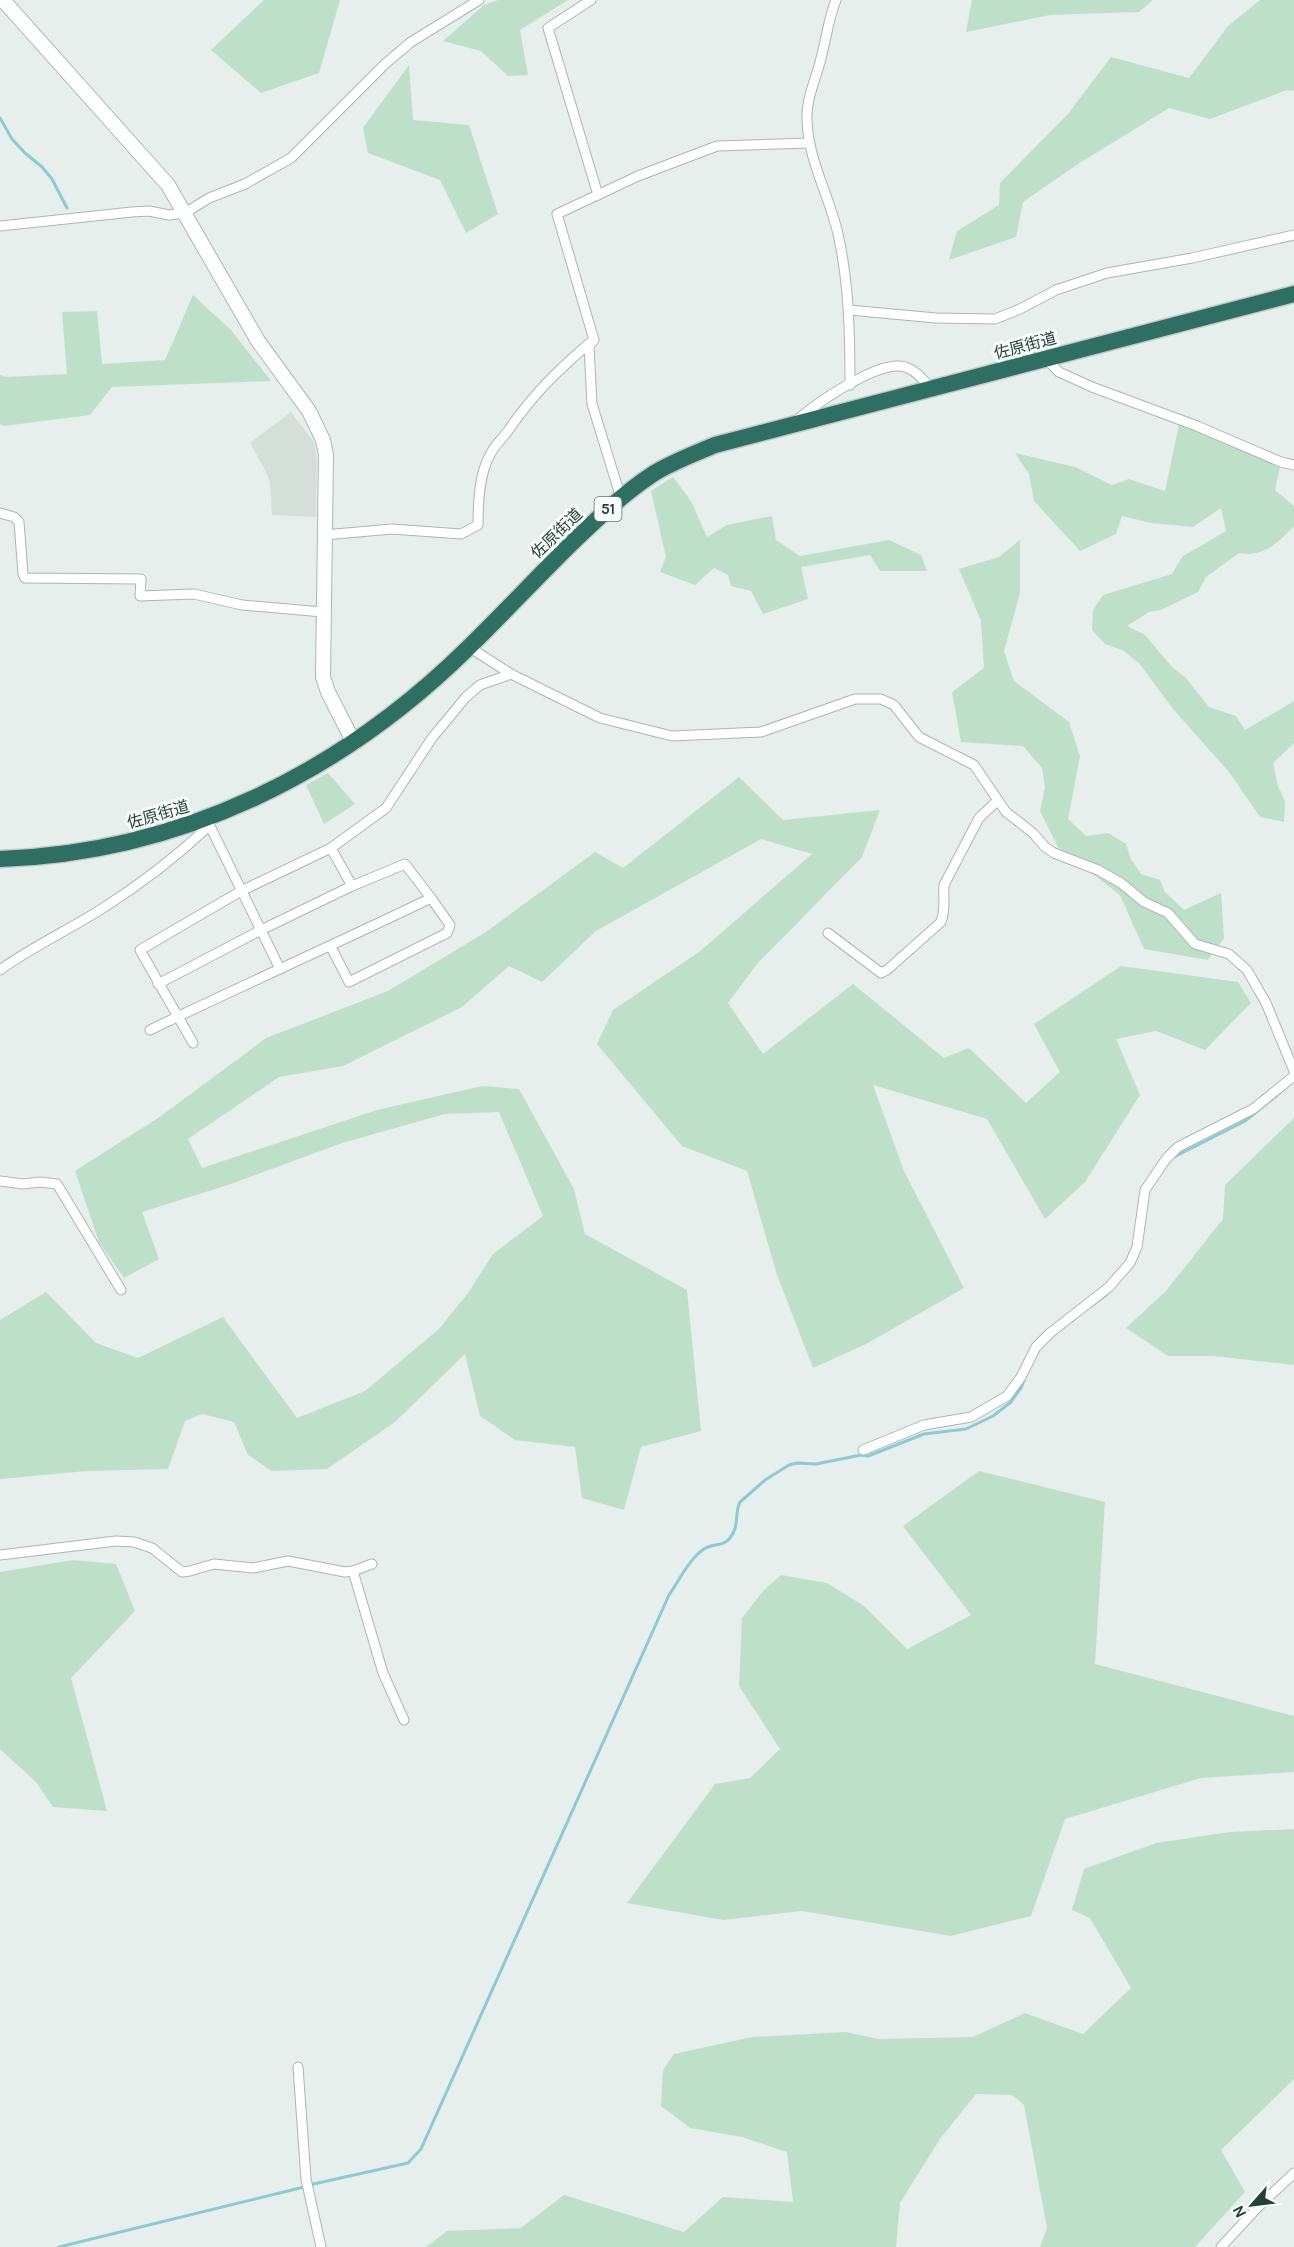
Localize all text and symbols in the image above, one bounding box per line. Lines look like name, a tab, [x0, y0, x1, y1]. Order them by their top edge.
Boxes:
street label: 佐原街道	[992, 328, 1059, 363]
road number: 51	[594, 497, 622, 521]
street label: 佐原街道	[527, 504, 586, 562]
street label: 佐原街道	[125, 797, 192, 832]
north arrow	[1222, 2175, 1282, 2235]
text: N	[1228, 2202, 1250, 2221]

